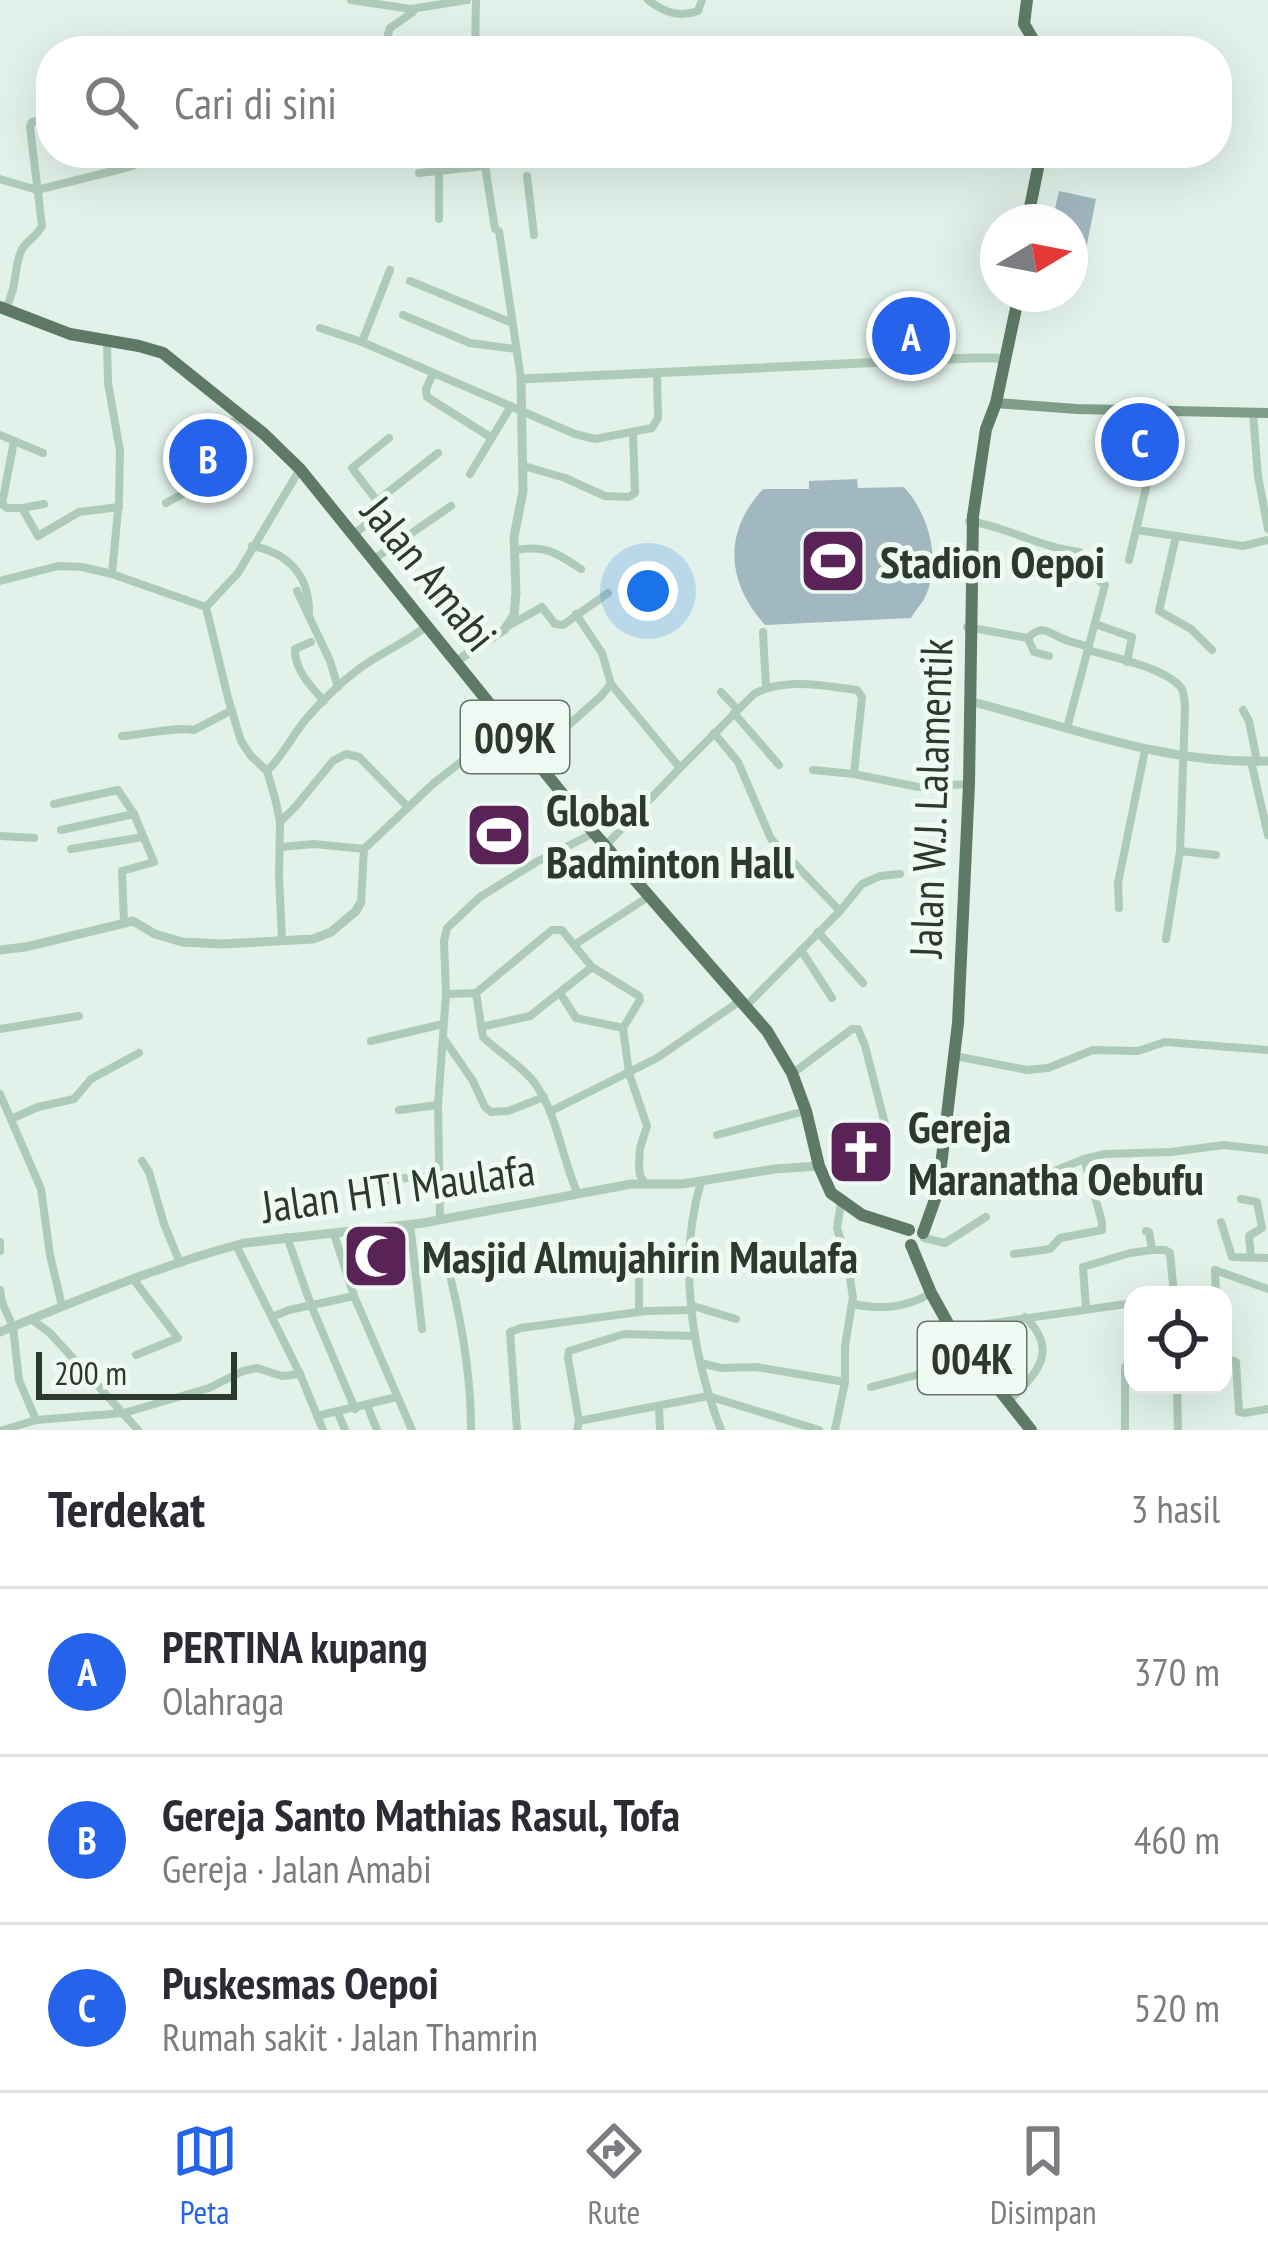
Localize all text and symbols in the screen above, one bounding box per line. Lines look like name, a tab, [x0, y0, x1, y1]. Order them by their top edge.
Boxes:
search box	[36, 36, 1232, 168]
icon: search	[78, 69, 144, 135]
text: Cari di sini	[174, 73, 337, 131]
north arrow	[980, 204, 1088, 312]
pin: A	[872, 291, 950, 381]
pin: C	[1101, 397, 1179, 487]
pin: B	[169, 413, 247, 503]
street label: Jalan Amabi	[349, 482, 510, 662]
sports icon: Stadion Oepoi	[798, 526, 868, 596]
place label: Stadion Oepoi	[880, 532, 1105, 590]
your location	[618, 561, 678, 621]
street label: Jalan W.J. Lalamentik	[895, 637, 965, 961]
road number: 009K	[461, 701, 569, 773]
place label: Global Badminton Hall	[546, 780, 795, 890]
sports icon: Global Badminton Hall	[464, 800, 534, 870]
place label: Gereja Maranatha Oebufu	[908, 1097, 1204, 1207]
church icon: Gereja Maranatha Oebufu	[826, 1117, 896, 1187]
street label: Jalan HTI Maulafa	[256, 1139, 538, 1235]
mosque icon: Masjid Almujahirin Maulafa	[341, 1221, 411, 1291]
place label: Masjid Almujahirin Maulafa	[422, 1227, 858, 1285]
map controls	[1124, 1286, 1232, 1394]
button: locate	[1124, 1286, 1232, 1394]
road number: 004K	[918, 1322, 1026, 1394]
scale bar	[36, 1346, 237, 1399]
text: 200 m	[54, 1351, 127, 1394]
text: Terdekat	[48, 1475, 205, 1541]
text: 3 hasil	[1131, 1483, 1220, 1534]
text: PERTINA kupang	[162, 1617, 428, 1675]
text: A	[77, 1646, 97, 1697]
text: 370 m	[1134, 1646, 1220, 1697]
text: Olahraga	[162, 1675, 284, 1726]
text: Gereja Santo Mathias Rasul, Tofa	[162, 1785, 680, 1843]
text: B	[77, 1814, 97, 1865]
text: 460 m	[1134, 1814, 1220, 1865]
text: Gereja · Jalan Amabi	[162, 1843, 432, 1894]
text: Puskesmas Oepoi	[162, 1953, 439, 2011]
text: C	[78, 1982, 96, 2033]
text: 520 m	[1134, 1982, 1220, 2033]
text: Rumah sakit · Jalan Thamrin	[162, 2011, 538, 2062]
tab: Peta	[172, 2118, 238, 2233]
tab: Rute	[581, 2118, 647, 2233]
tab: Disimpan	[990, 2118, 1096, 2233]

